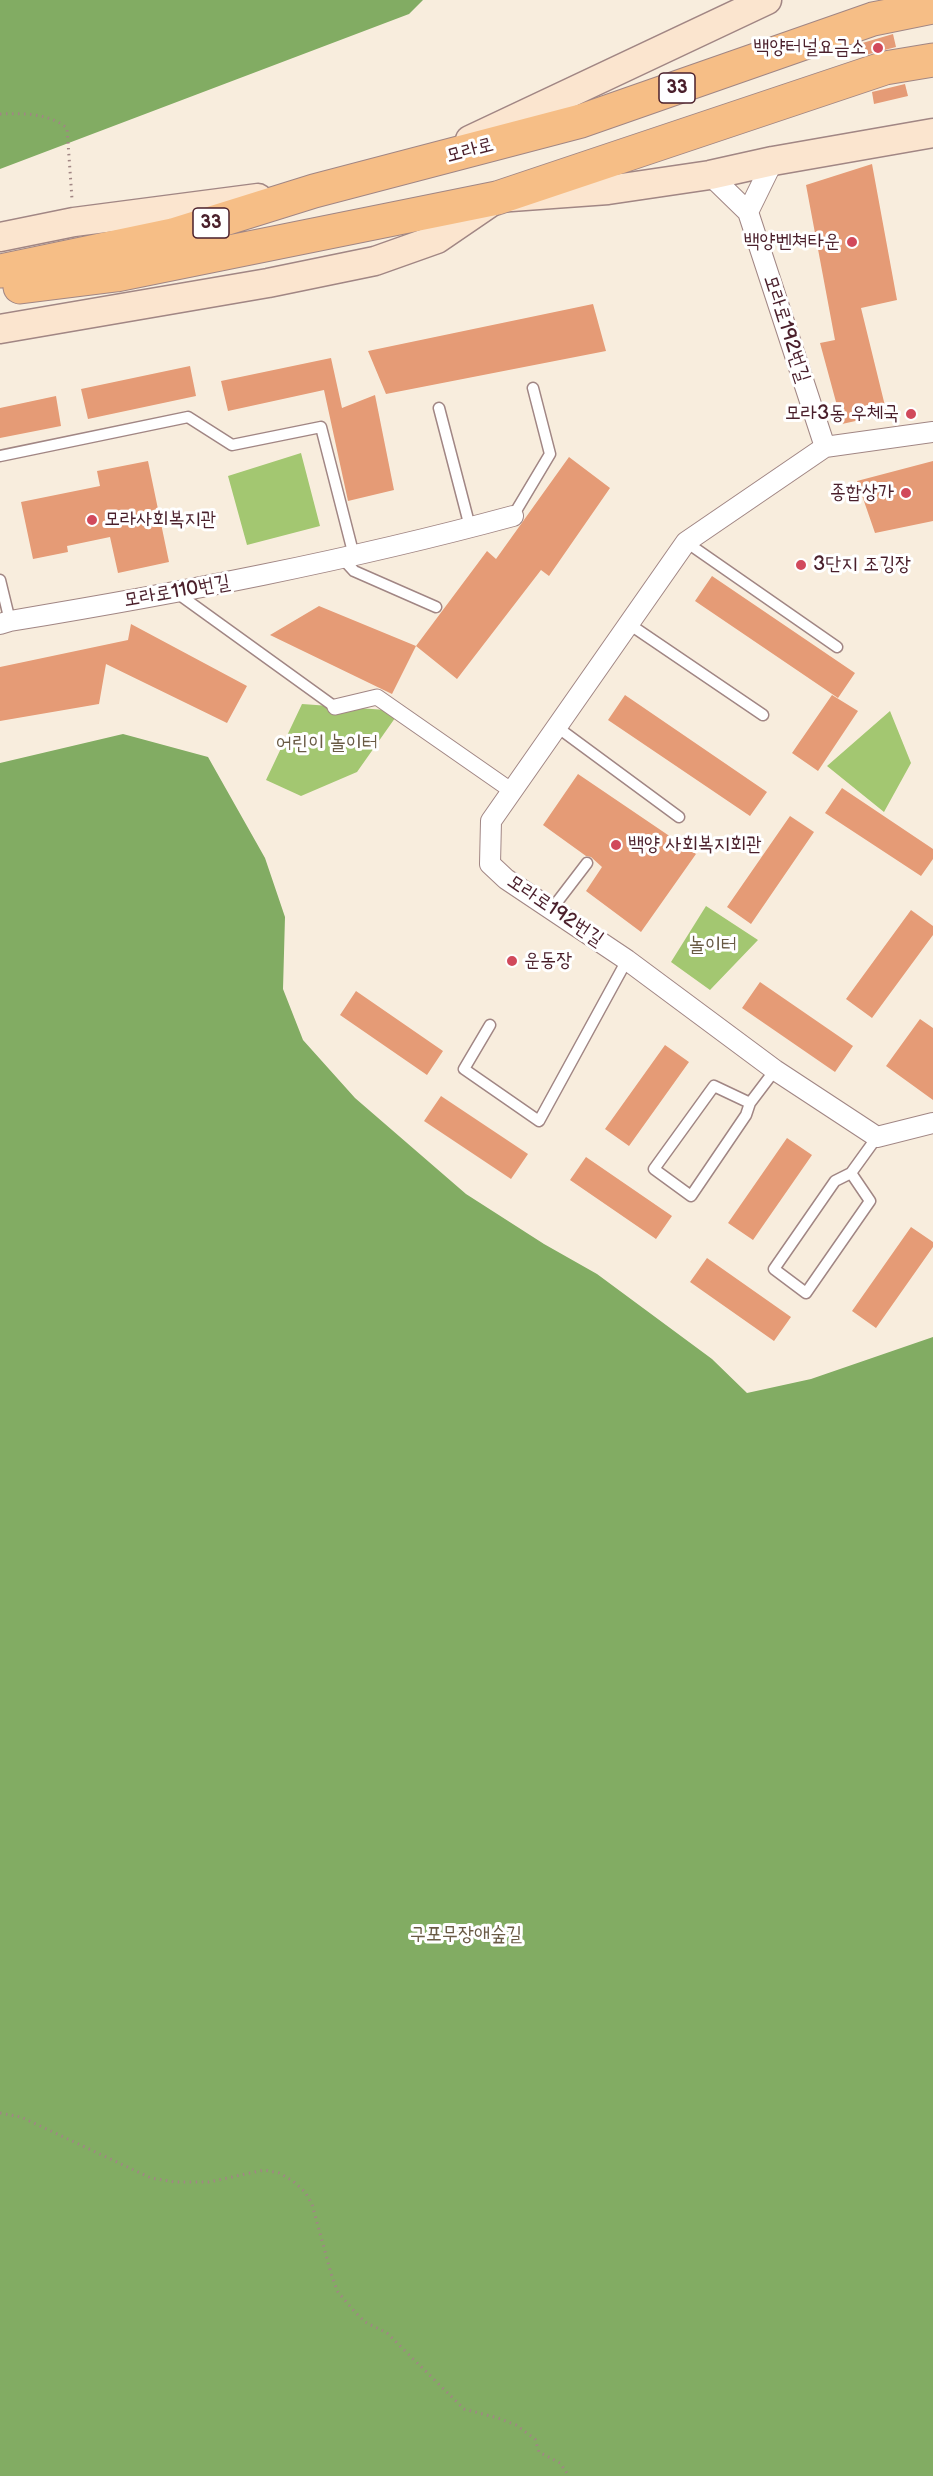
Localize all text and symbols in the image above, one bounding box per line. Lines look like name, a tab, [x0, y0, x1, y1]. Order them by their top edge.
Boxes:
place label: 백양터널요금소	[753, 36, 866, 60]
marker: 백양터널요금소	[871, 41, 885, 55]
road number: 33	[659, 73, 695, 103]
street label: 모라로	[444, 133, 496, 169]
road number: 33	[193, 208, 229, 238]
place label: 백양벤쳐타운	[743, 230, 840, 254]
marker: 백양벤쳐타운	[845, 235, 859, 249]
street label: 모라로192번길	[757, 272, 815, 386]
place label: 모라3동 우체국	[785, 402, 899, 426]
marker: 모라3동 우체국	[904, 407, 918, 421]
place label: 종합상가	[830, 481, 894, 505]
marker: 종합상가	[899, 486, 913, 500]
place label: 모라사회복지관	[104, 508, 217, 532]
marker: 모라사회복지관	[85, 513, 99, 527]
place label: 3단지 조깅장	[813, 553, 911, 577]
marker: 3단지 조깅장	[794, 558, 808, 572]
street label: 모라로110번길	[122, 571, 232, 613]
park label: 어린이 놀이터	[276, 732, 378, 756]
place label: 백양 사회복지회관	[628, 833, 762, 857]
marker: 백양 사회복지회관	[609, 838, 623, 852]
street label: 모라로192번길	[502, 870, 608, 952]
park label: 놀이터	[689, 934, 737, 958]
place label: 운동장	[524, 949, 572, 973]
marker: 운동장	[505, 954, 519, 968]
park label: 구포무장애숲길	[410, 1923, 522, 1947]

